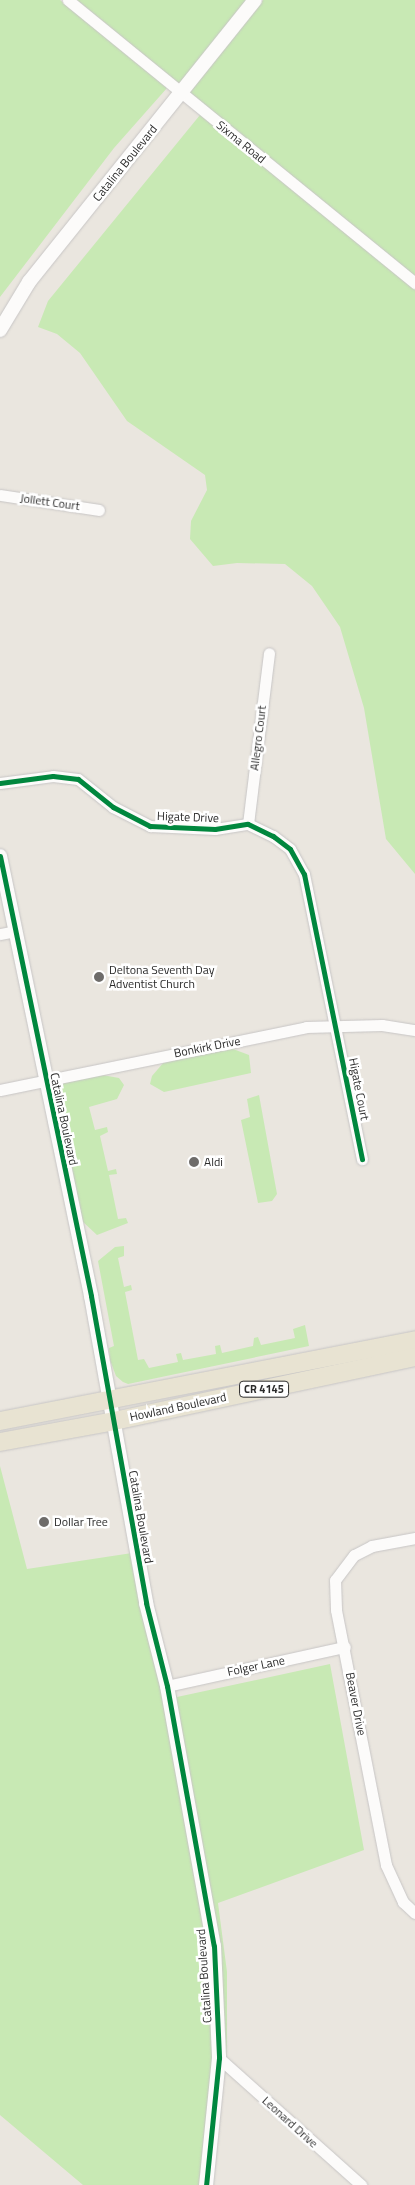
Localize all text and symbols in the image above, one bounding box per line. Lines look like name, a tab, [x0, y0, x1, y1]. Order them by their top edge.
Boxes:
street label: Sixma Road	[213, 118, 269, 166]
street label: Catalina Boulevard	[90, 122, 160, 204]
street label: Jollett Court	[19, 491, 81, 513]
street label: Allegro Court	[247, 705, 269, 771]
street label: Higate Drive	[157, 809, 219, 825]
place label: Deltona Seventh Day Adventist Church	[109, 963, 215, 991]
marker: Deltona Seventh Day Adventist Church	[93, 971, 105, 983]
street label: Bonkirk Drive	[173, 1034, 241, 1060]
street label: Higate Court	[346, 1057, 372, 1121]
street label: Catalina Boulevard	[47, 1071, 81, 1167]
place label: Aldi	[204, 1155, 223, 1169]
marker: Aldi	[188, 1156, 200, 1168]
road number: CR 4145	[239, 1380, 289, 1398]
street label: Howland Boulevard	[128, 1390, 228, 1424]
street label: Catalina Boulevard	[126, 1469, 156, 1565]
place label: Dollar Tree	[54, 1515, 108, 1529]
marker: Dollar Tree	[38, 1516, 50, 1528]
street label: Folger Lane	[226, 1653, 286, 1679]
street label: Beaver Drive	[343, 1671, 369, 1737]
street label: Catalina Boulevard	[194, 1929, 214, 2023]
street label: Leonard Drive	[259, 2093, 321, 2151]

